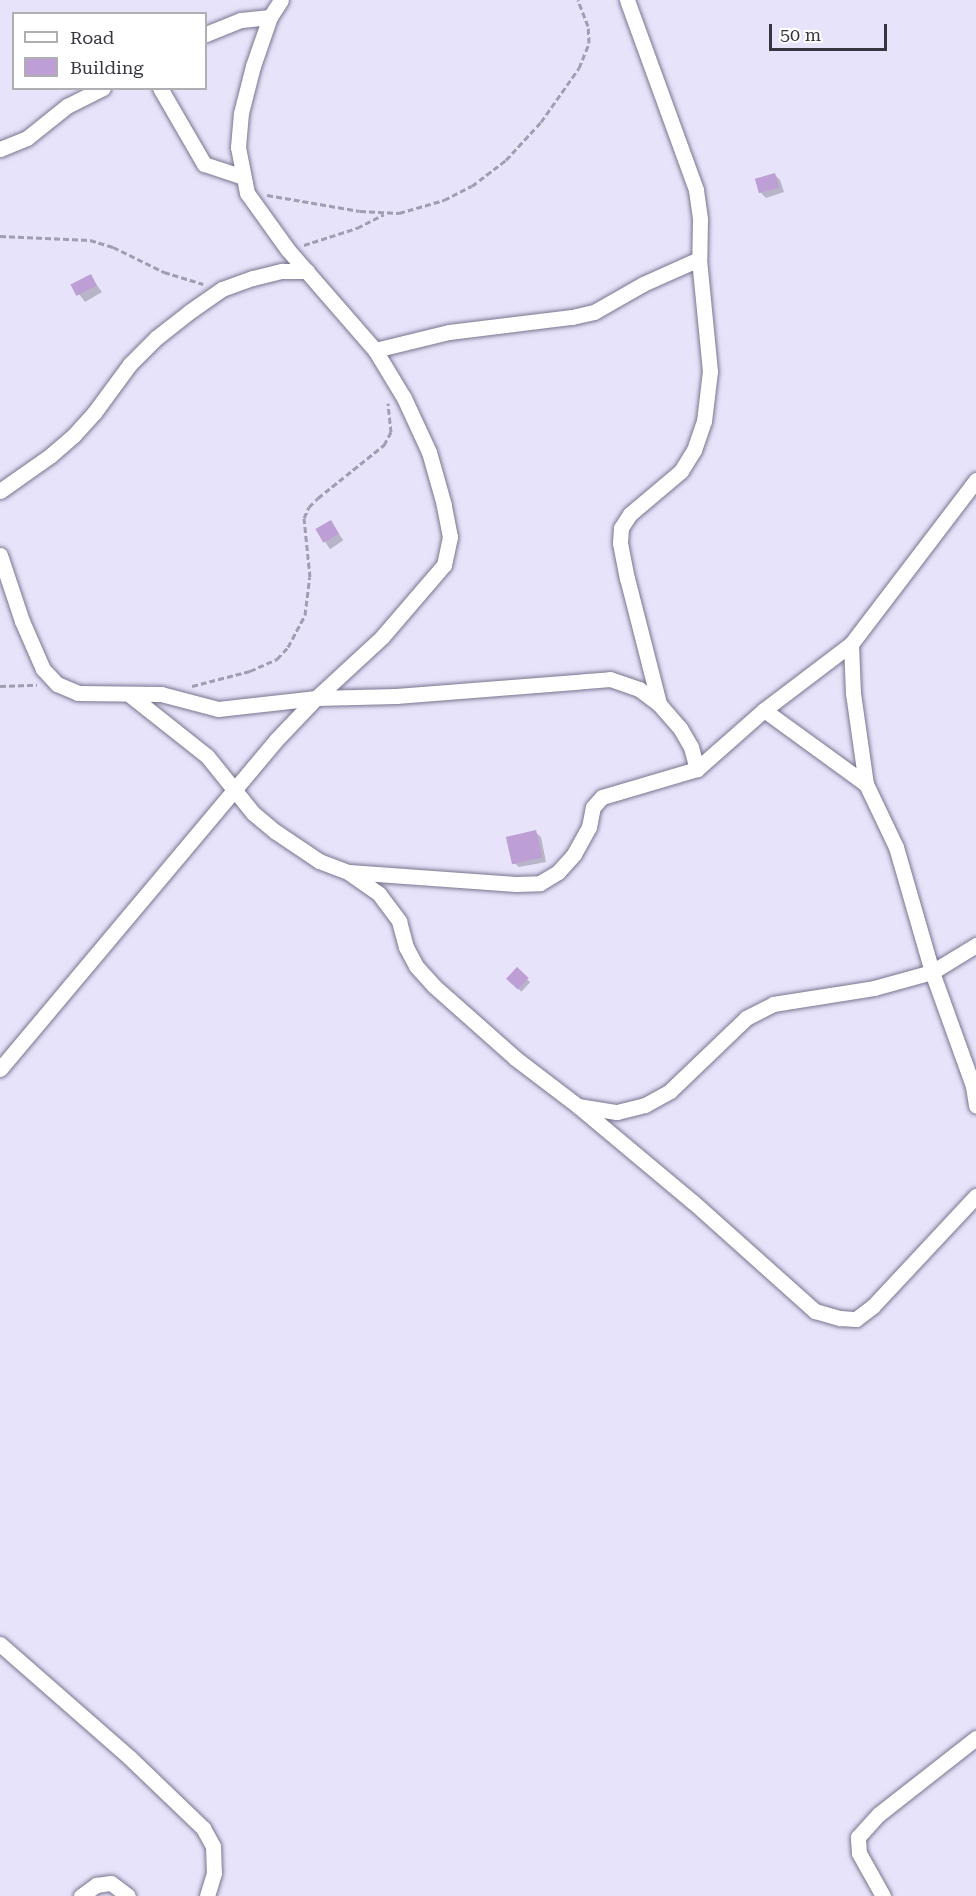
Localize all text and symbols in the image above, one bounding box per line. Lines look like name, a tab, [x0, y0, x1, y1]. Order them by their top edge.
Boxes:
legend	[12, 12, 207, 90]
scale bar	[772, 12, 890, 50]
text: 50 m	[780, 24, 821, 45]
text: Road	[70, 27, 114, 48]
text: Building	[70, 57, 144, 78]

